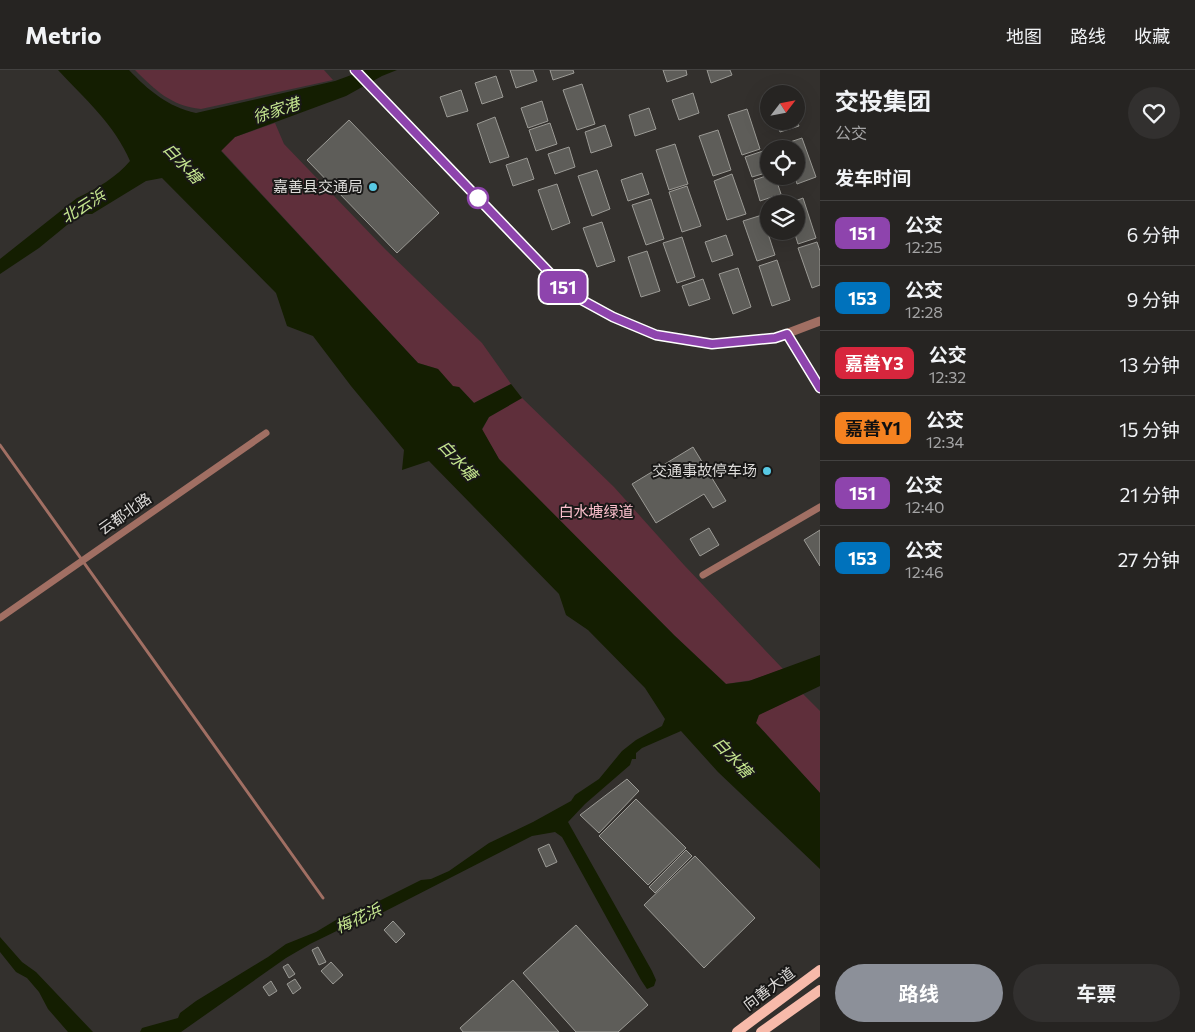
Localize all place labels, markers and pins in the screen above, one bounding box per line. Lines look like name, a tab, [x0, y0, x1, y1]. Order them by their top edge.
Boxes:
place label: 嘉善县交通局	[273, 177, 363, 195]
marker: 嘉善县交通局	[367, 181, 379, 193]
unlabelled marker	[467, 187, 489, 209]
place label: 交通事故停车场	[652, 461, 757, 479]
marker: 交通事故停车场	[761, 465, 773, 477]

